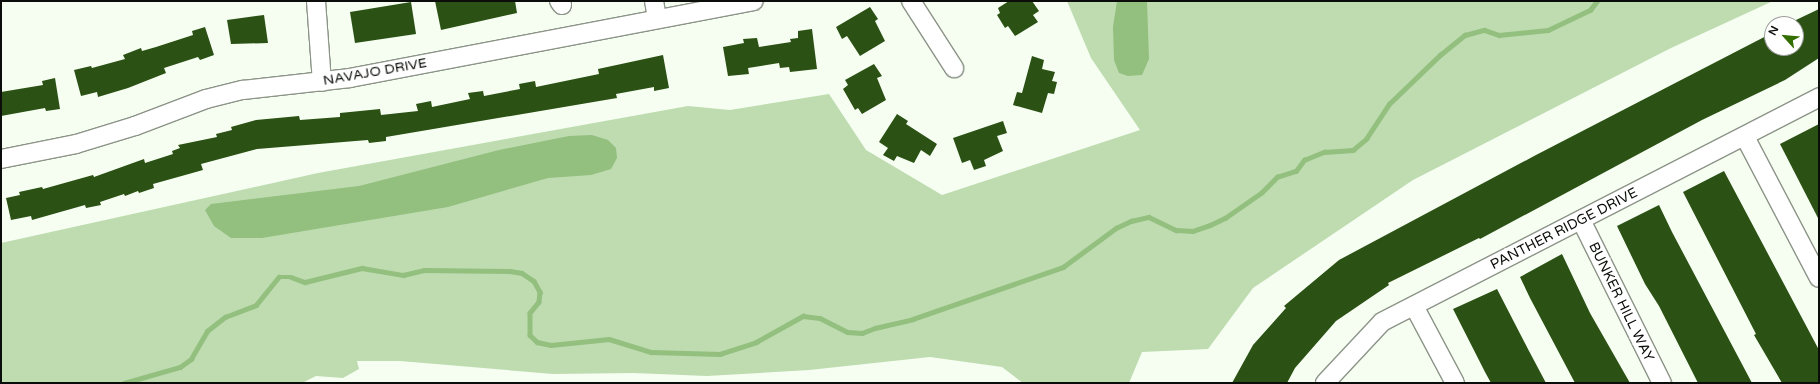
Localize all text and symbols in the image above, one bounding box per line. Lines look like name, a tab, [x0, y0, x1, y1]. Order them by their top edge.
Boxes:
north arrow	[1764, 16, 1804, 56]
text: N	[1766, 24, 1782, 38]
street label: NAVAJO DRIVE	[322, 55, 428, 89]
street label: PANTHER RIDGE DRIVE	[1488, 185, 1640, 273]
street label: BUNKER HILL WAY	[1585, 240, 1657, 364]

